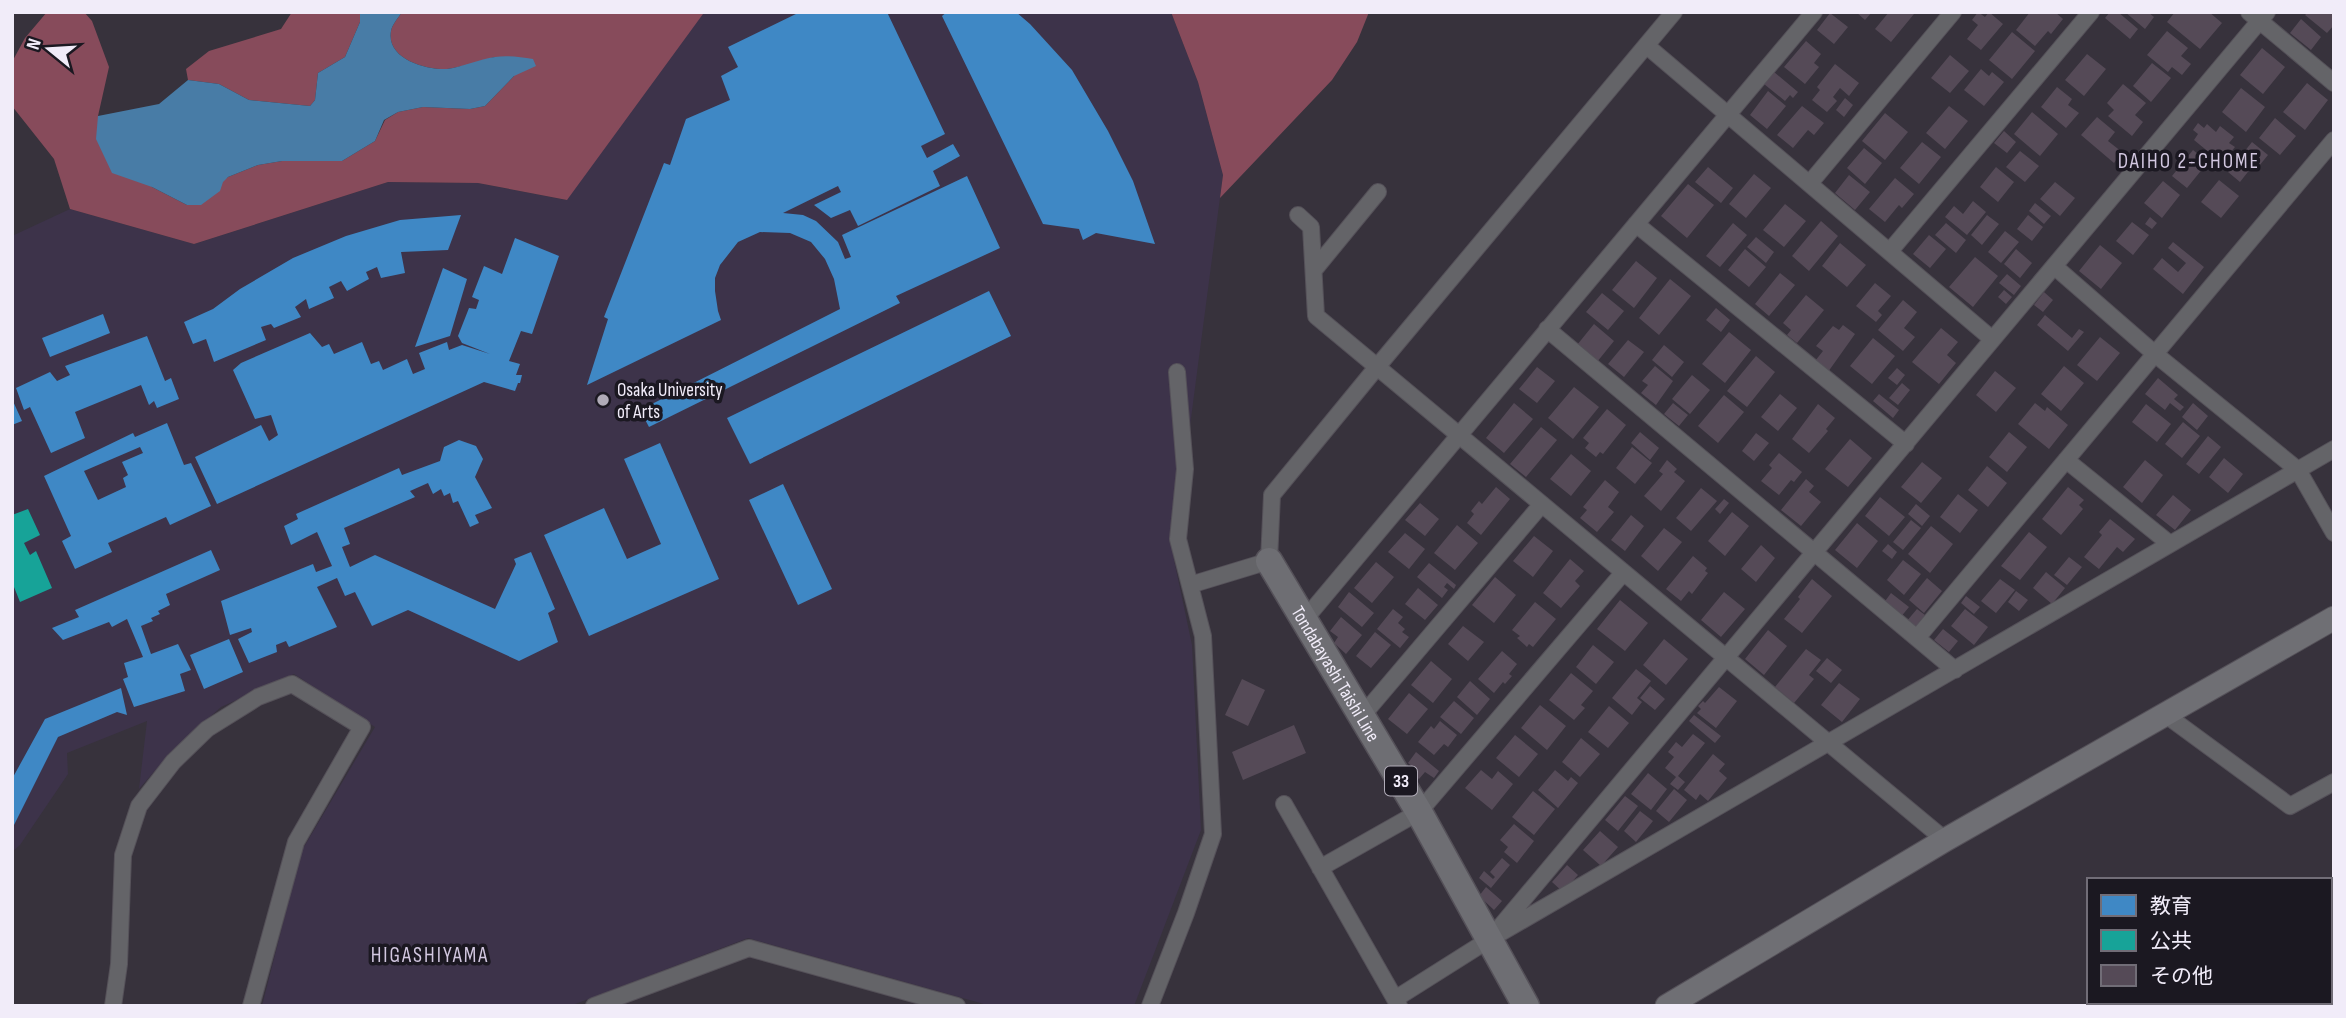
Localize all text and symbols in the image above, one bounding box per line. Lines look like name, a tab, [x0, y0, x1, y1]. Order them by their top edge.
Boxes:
north arrow	[14, 14, 84, 84]
text: N	[22, 36, 47, 53]
district label: DAIHO 2-CHOME	[2118, 149, 2260, 174]
place label: Osaka University of Arts	[617, 379, 723, 424]
marker: Osaka University of Arts	[595, 392, 611, 408]
street label: Tondabayashi Taishi Line	[1286, 602, 1384, 746]
road number: 33	[1385, 766, 1417, 796]
legend	[2087, 878, 2332, 1004]
text: 教育	[2150, 894, 2192, 919]
text: 公共	[2150, 929, 2192, 954]
district label: HIGASHIYAMA	[371, 943, 489, 968]
text: その他	[2150, 964, 2213, 989]

